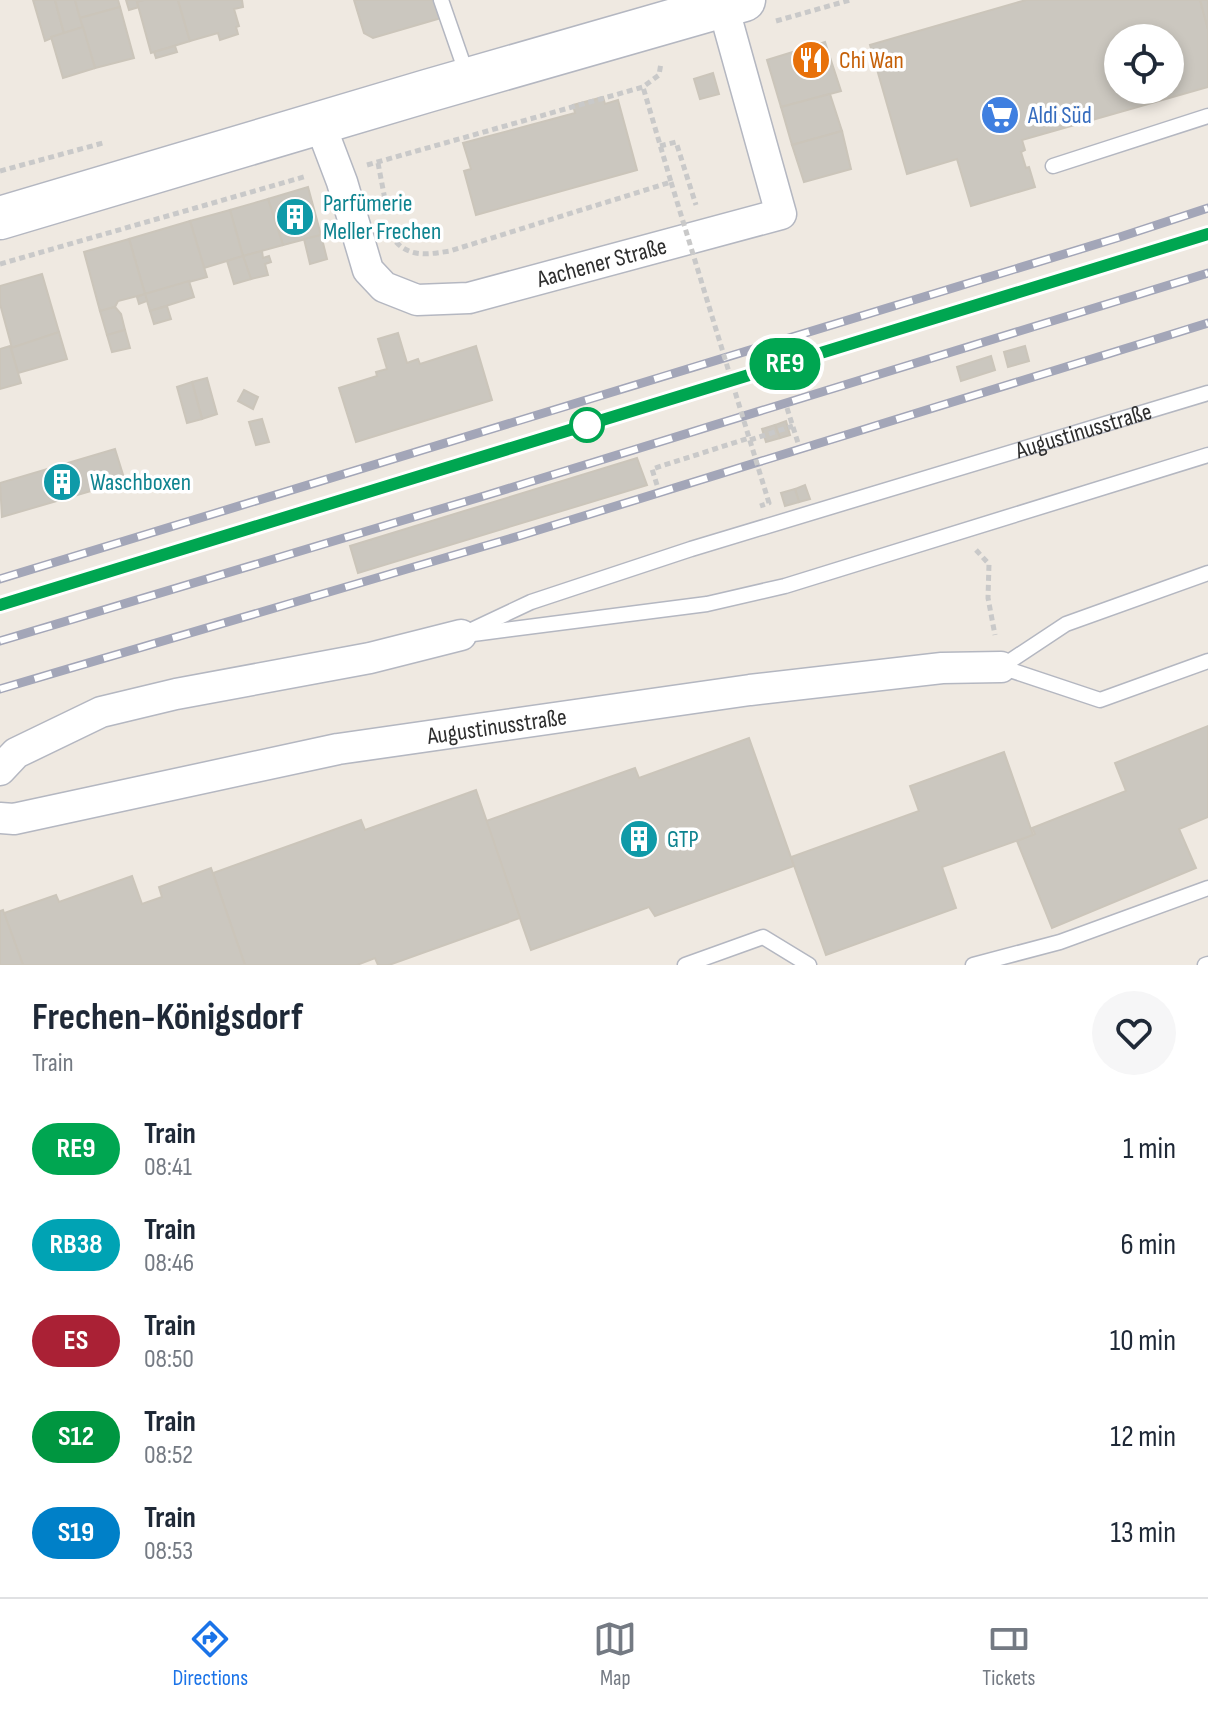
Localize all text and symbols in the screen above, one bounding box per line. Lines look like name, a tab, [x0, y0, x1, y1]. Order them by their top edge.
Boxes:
map controls	[1104, 24, 1184, 104]
button: locate	[1104, 24, 1184, 104]
restaurant icon: Chi Wan	[790, 39, 832, 81]
place label: Chi Wan	[839, 46, 904, 75]
supermarket icon: Aldi Süd	[979, 94, 1021, 136]
place label: Aldi Süd	[1027, 101, 1092, 130]
place label: Parfümerie Meller Frechen	[323, 189, 441, 246]
building icon: Parfümerie Meller Frechen	[274, 196, 316, 238]
street label: Aachener Straße	[533, 231, 670, 294]
line badge: RE9	[739, 338, 831, 390]
text: RE9	[765, 347, 805, 380]
street label: Augustinusstraße	[1011, 397, 1155, 465]
unlabelled marker	[570, 408, 604, 442]
building icon: Waschboxen	[41, 461, 83, 503]
place label: Waschboxen	[90, 468, 191, 497]
street label: Augustinusstraße	[424, 702, 569, 751]
building icon: GTP	[618, 818, 660, 860]
place label: GTP	[667, 825, 699, 854]
button: heart	[1092, 991, 1176, 1075]
text: Frechen-Königsdorf	[32, 995, 303, 1040]
text: Train	[32, 1048, 74, 1079]
text: Train	[144, 1116, 196, 1152]
text: 1 min	[1123, 1131, 1176, 1167]
text: RE9	[56, 1132, 96, 1165]
text: 08:41	[144, 1152, 192, 1183]
text: Train	[144, 1212, 196, 1248]
text: 6 min	[1120, 1227, 1176, 1263]
text: RB38	[50, 1228, 102, 1261]
text: 08:46	[144, 1248, 194, 1279]
text: Train	[144, 1308, 196, 1344]
text: 10 min	[1110, 1323, 1176, 1359]
text: ES	[64, 1324, 88, 1357]
text: 08:50	[144, 1344, 194, 1375]
text: Train	[144, 1404, 196, 1440]
text: 12 min	[1110, 1419, 1176, 1455]
text: S12	[58, 1420, 94, 1453]
text: 08:52	[144, 1440, 193, 1471]
text: Train	[144, 1500, 196, 1536]
text: 13 min	[1110, 1515, 1176, 1551]
text: S19	[58, 1516, 94, 1549]
text: 08:53	[144, 1536, 193, 1567]
tab: Directions	[173, 1617, 248, 1692]
tab: Map	[593, 1617, 637, 1692]
tab: Tickets	[982, 1617, 1035, 1692]

